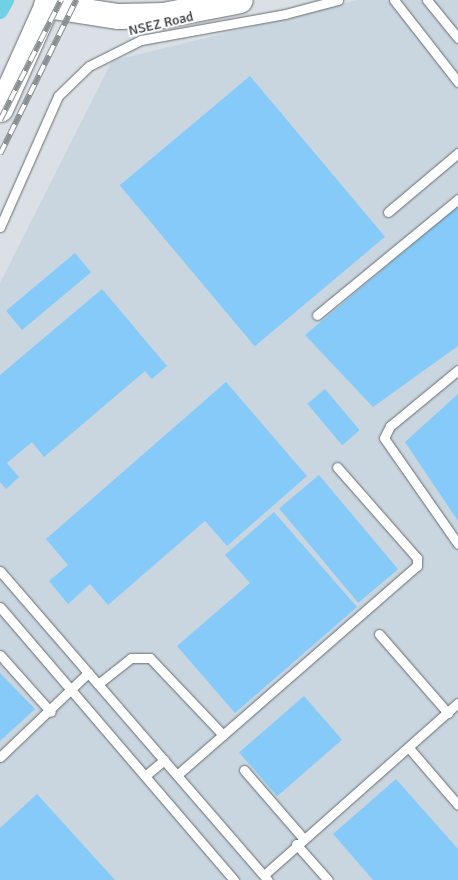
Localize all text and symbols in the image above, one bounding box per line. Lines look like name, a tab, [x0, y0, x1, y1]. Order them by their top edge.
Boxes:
street label: NSEZ Road	[127, 8, 195, 40]

